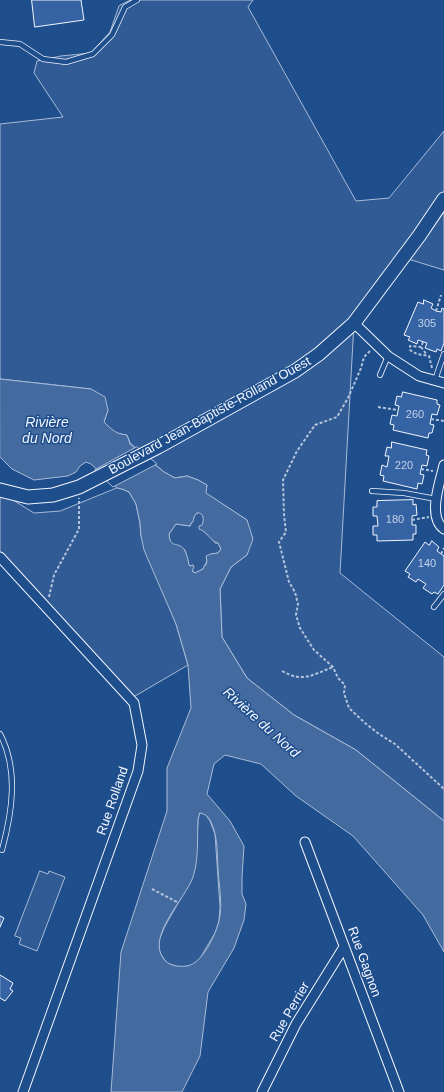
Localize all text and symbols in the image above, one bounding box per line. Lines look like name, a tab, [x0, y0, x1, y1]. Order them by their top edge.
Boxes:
house number: 305	[418, 317, 436, 331]
street label: Boulevard Jean-Baptiste-Rolland Ouest	[106, 354, 314, 478]
house number: 260	[406, 408, 424, 422]
water label: Rivière du Nord	[22, 415, 72, 448]
house number: 220	[395, 459, 413, 473]
house number: 180	[386, 513, 404, 527]
house number: 140	[418, 557, 436, 571]
water label: Rivière du Nord	[219, 684, 303, 762]
street label: Rue Rolland	[94, 765, 132, 837]
street label: Rue Gagnon	[344, 925, 384, 999]
street label: Rue Perrier	[267, 979, 313, 1045]

